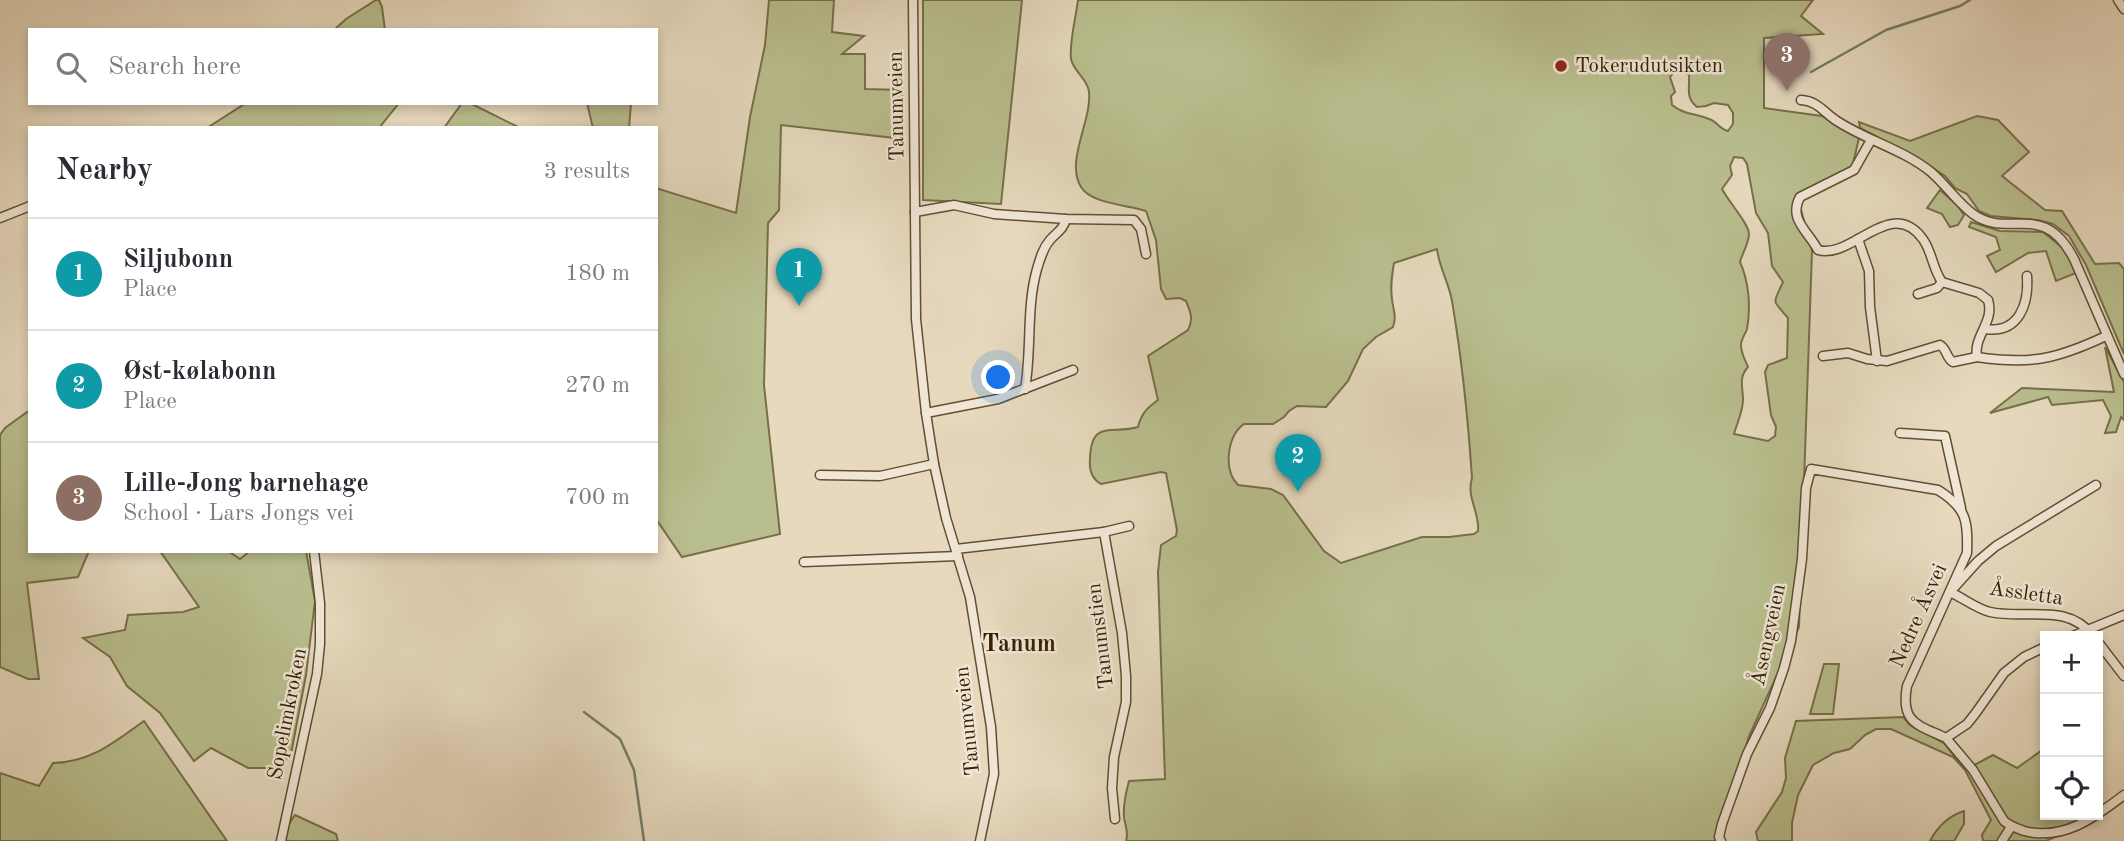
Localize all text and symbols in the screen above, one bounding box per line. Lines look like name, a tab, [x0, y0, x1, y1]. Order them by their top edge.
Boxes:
search box	[28, 28, 658, 105]
pin: 3	[1764, 33, 1810, 91]
icon: search	[52, 48, 90, 86]
street label: Tanumveien	[886, 51, 908, 161]
text: Search here	[108, 54, 241, 80]
place label: Tokerudutsikten	[1575, 56, 1723, 77]
marker: Tokerudutsikten	[1553, 58, 1569, 74]
text: Nearby	[56, 156, 153, 186]
text: 3 results	[544, 160, 630, 183]
text: Siljubonn	[123, 247, 233, 273]
pin: 1	[776, 248, 822, 306]
text: 1	[72, 262, 86, 285]
text: 180 m	[565, 262, 630, 285]
text: Place	[123, 278, 177, 301]
text: Øst-kølabonn	[123, 359, 276, 385]
your location	[981, 360, 1015, 394]
text: 2	[72, 374, 86, 397]
text: 270 m	[565, 374, 630, 397]
text: Place	[123, 390, 177, 413]
pin: 2	[1275, 434, 1321, 492]
text: Lille-Jong barnehage	[123, 471, 369, 497]
text: 3	[72, 486, 86, 509]
text: 700 m	[565, 486, 630, 509]
text: School · Lars Jongs vei	[123, 502, 354, 525]
street label: Nedre Åsvei	[1882, 559, 1951, 671]
street label: Åssletta	[1988, 573, 2065, 610]
street label: Åsengveien	[1743, 581, 1790, 688]
street label: Tanumstien	[1084, 582, 1118, 690]
map controls	[2040, 631, 2103, 820]
button: +	[2040, 631, 2103, 694]
district label: Tanum	[982, 633, 1056, 657]
street label: Sopelimkroken	[265, 646, 311, 782]
street label: Tanumveien	[952, 665, 984, 777]
button: −	[2040, 694, 2103, 757]
button: locate	[2040, 757, 2103, 820]

